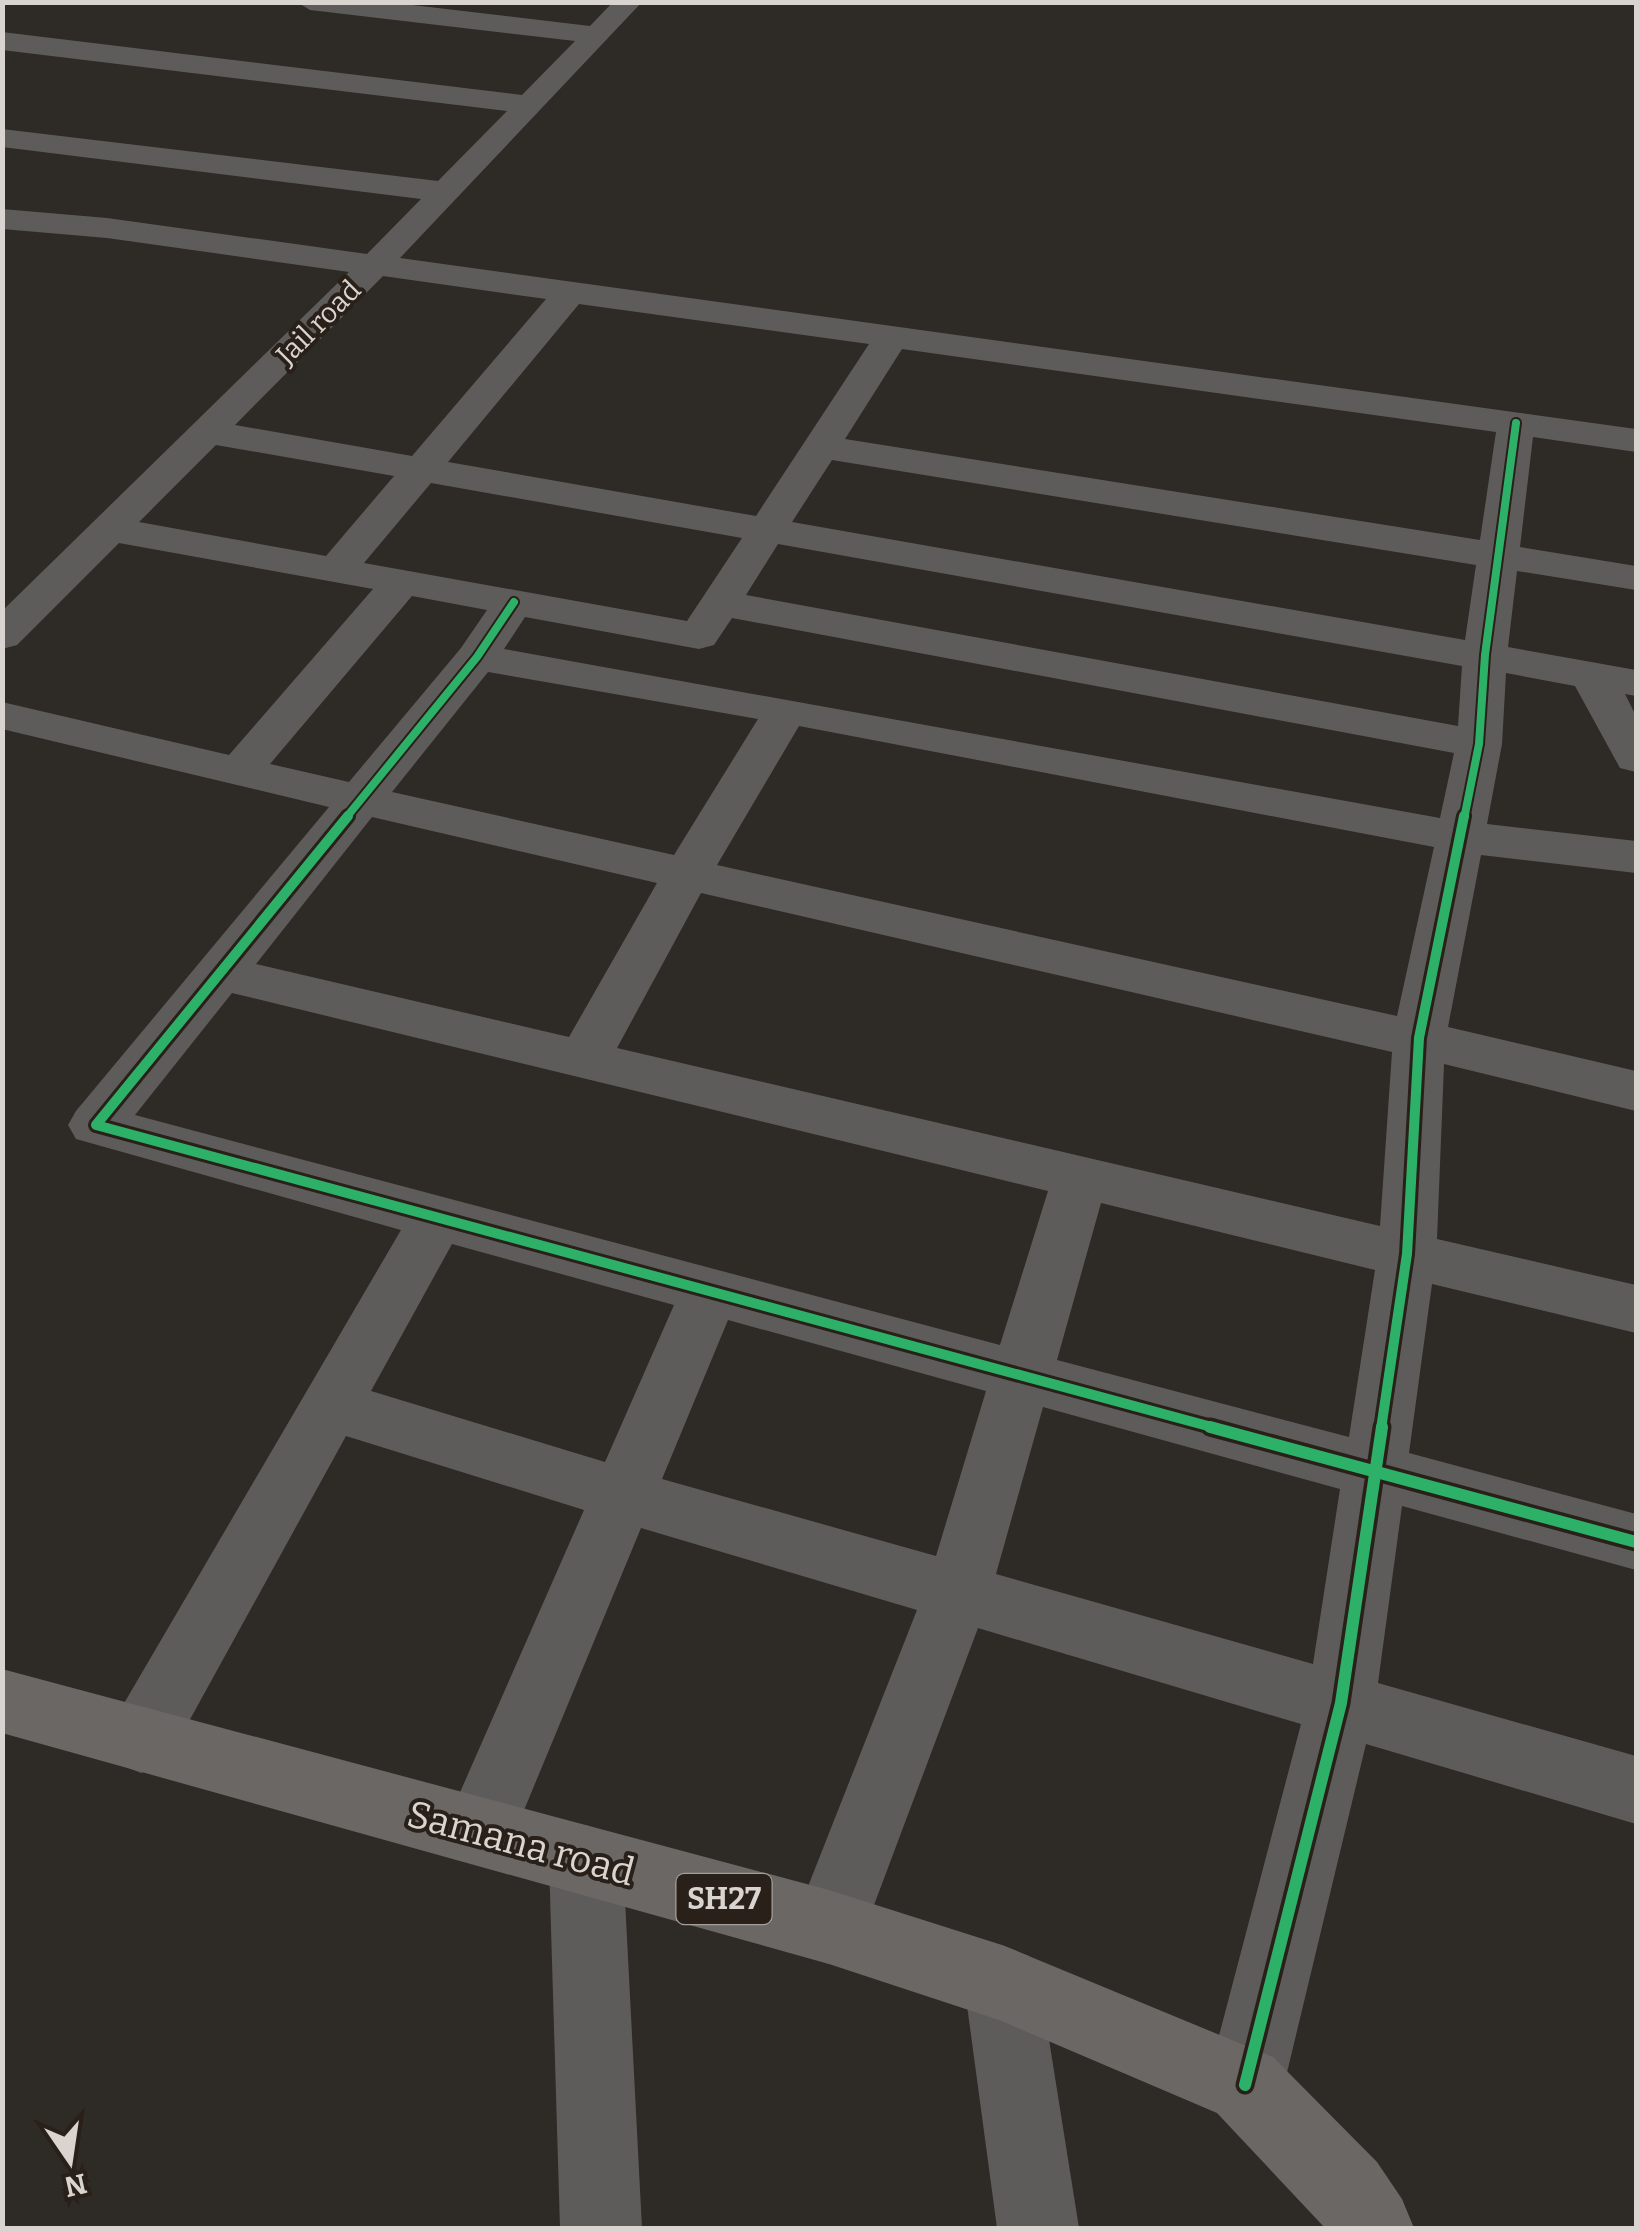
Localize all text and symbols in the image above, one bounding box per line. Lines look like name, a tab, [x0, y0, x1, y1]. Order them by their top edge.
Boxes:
street label: Jail road	[269, 273, 367, 372]
street label: Samana road	[402, 1791, 640, 1895]
road number: SH27	[676, 1874, 772, 1924]
north arrow	[20, 2111, 120, 2211]
text: N	[61, 2166, 90, 2203]

